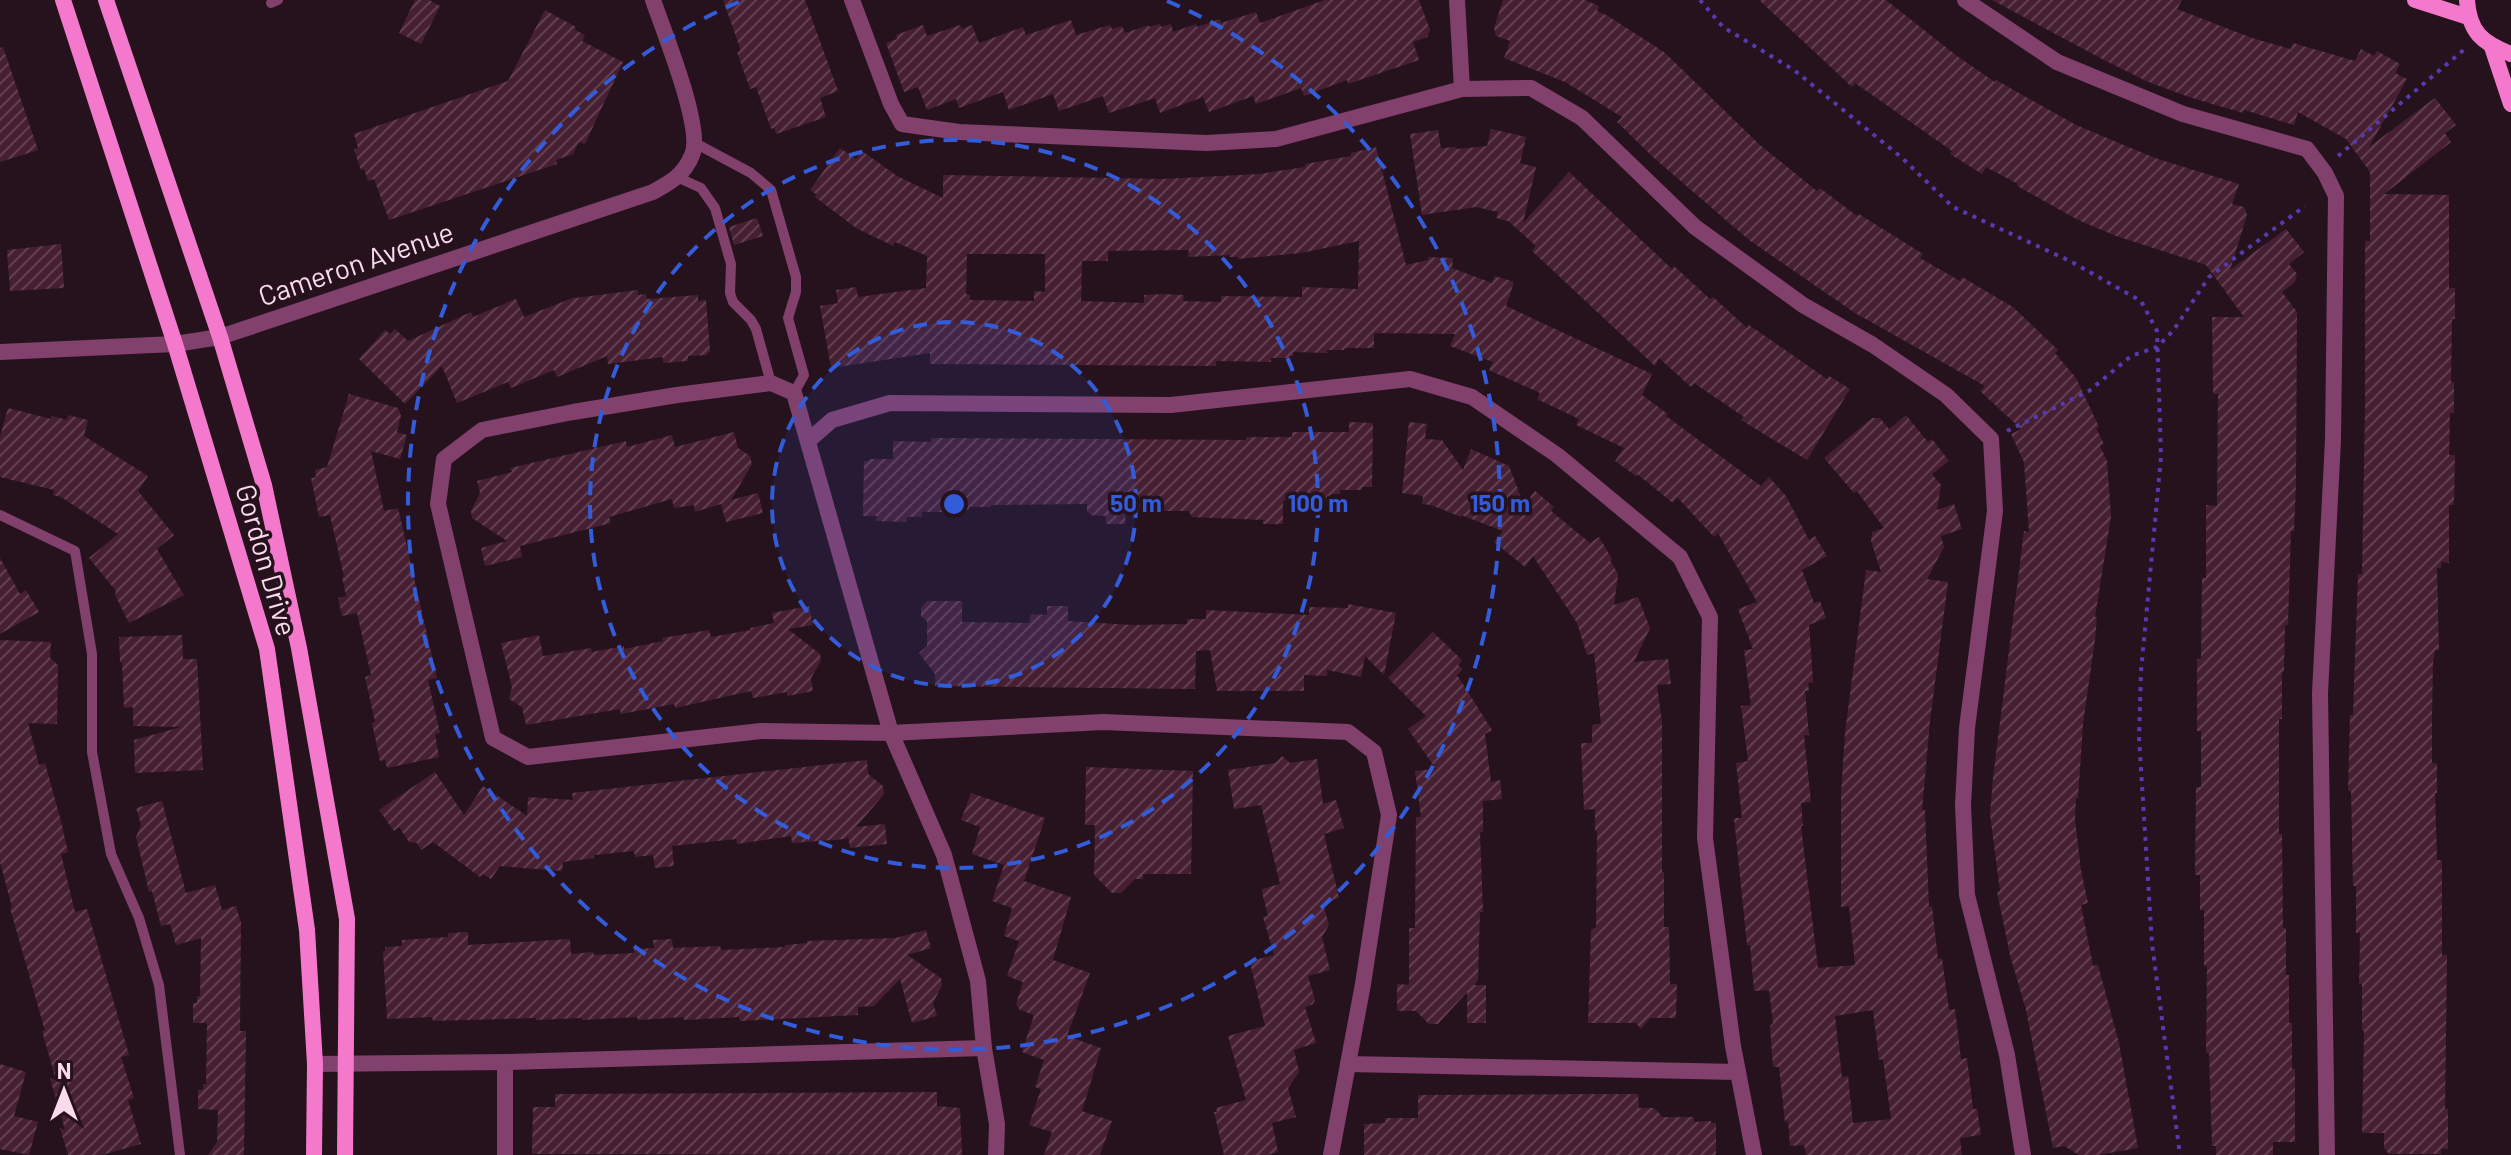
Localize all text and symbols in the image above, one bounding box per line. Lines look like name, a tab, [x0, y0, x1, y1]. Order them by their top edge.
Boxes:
street label: Cameron Avenue	[254, 214, 458, 312]
street label: Gordon Drive	[229, 480, 305, 639]
text: 50 m	[1110, 488, 1162, 517]
text: 100 m	[1288, 488, 1348, 517]
text: 150 m	[1470, 488, 1530, 517]
centre of rings	[940, 490, 968, 518]
north arrow	[24, 1051, 104, 1131]
text: N	[57, 1057, 71, 1083]

